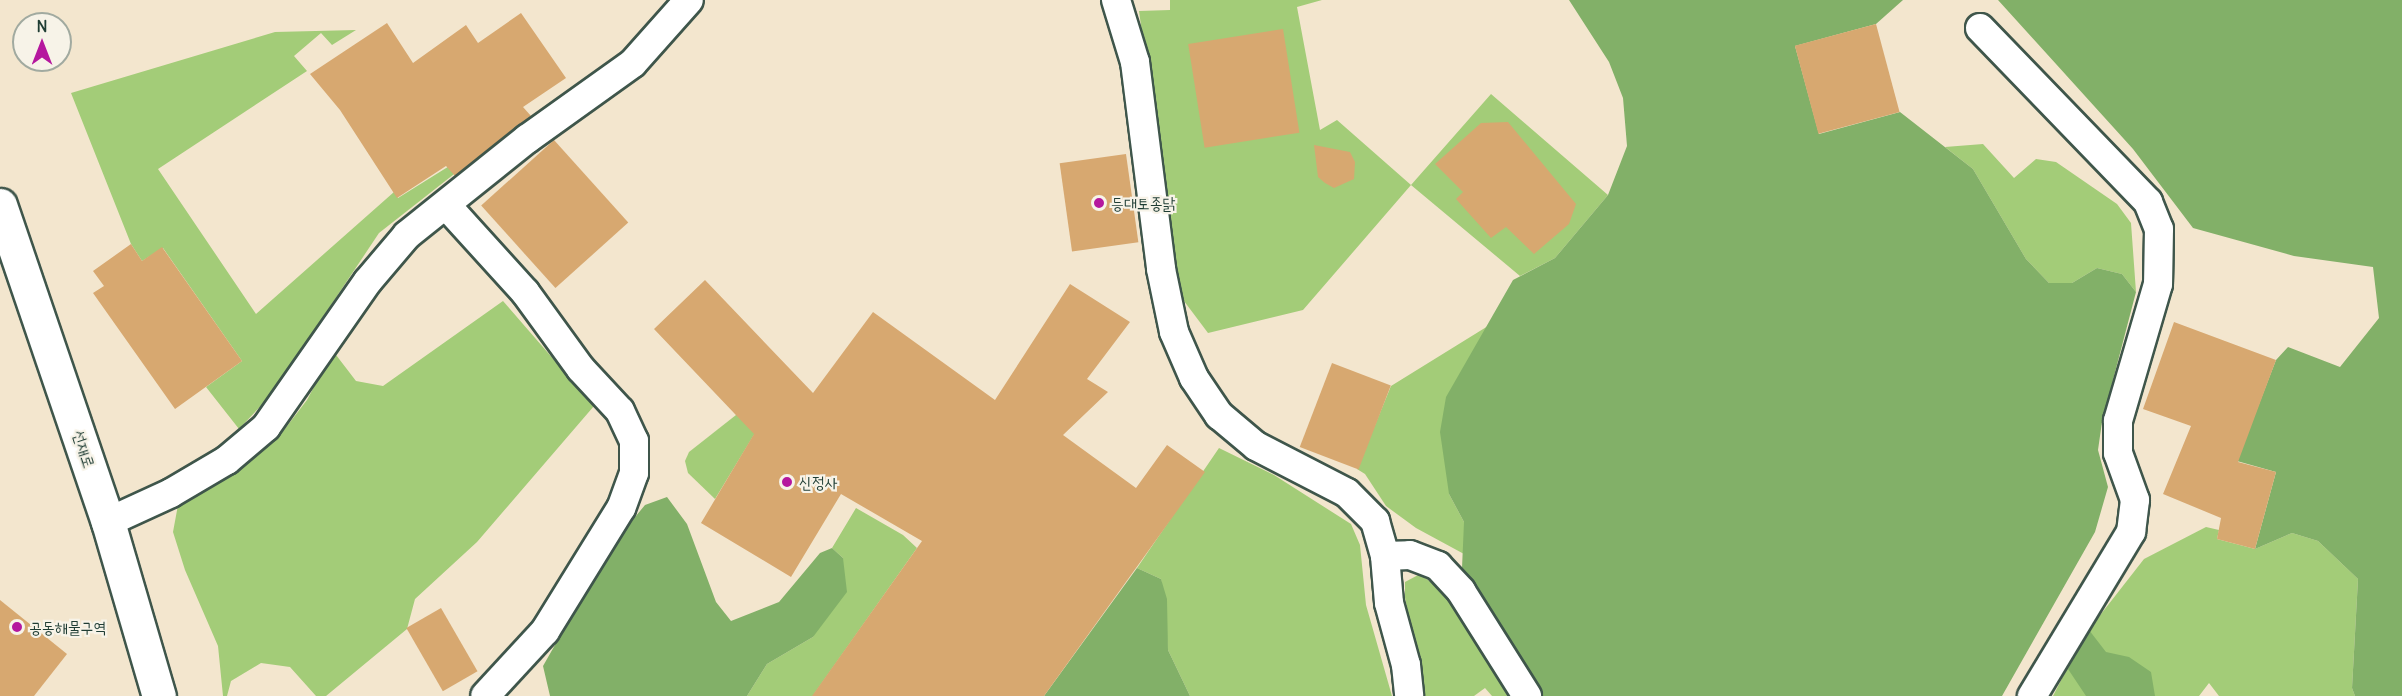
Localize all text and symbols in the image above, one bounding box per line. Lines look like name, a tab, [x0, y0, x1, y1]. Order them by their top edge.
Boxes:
north arrow	[12, 12, 72, 72]
text: N	[36, 16, 48, 36]
place label: 등대토종닭	[1111, 193, 1175, 213]
marker: 등대토종닭	[1092, 196, 1106, 210]
street label: 선재로	[69, 428, 99, 470]
place label: 신정사	[799, 472, 838, 492]
marker: 신정사	[780, 475, 794, 489]
place label: 공동해물구역	[29, 617, 106, 637]
marker: 공동해물구역	[10, 620, 24, 634]

